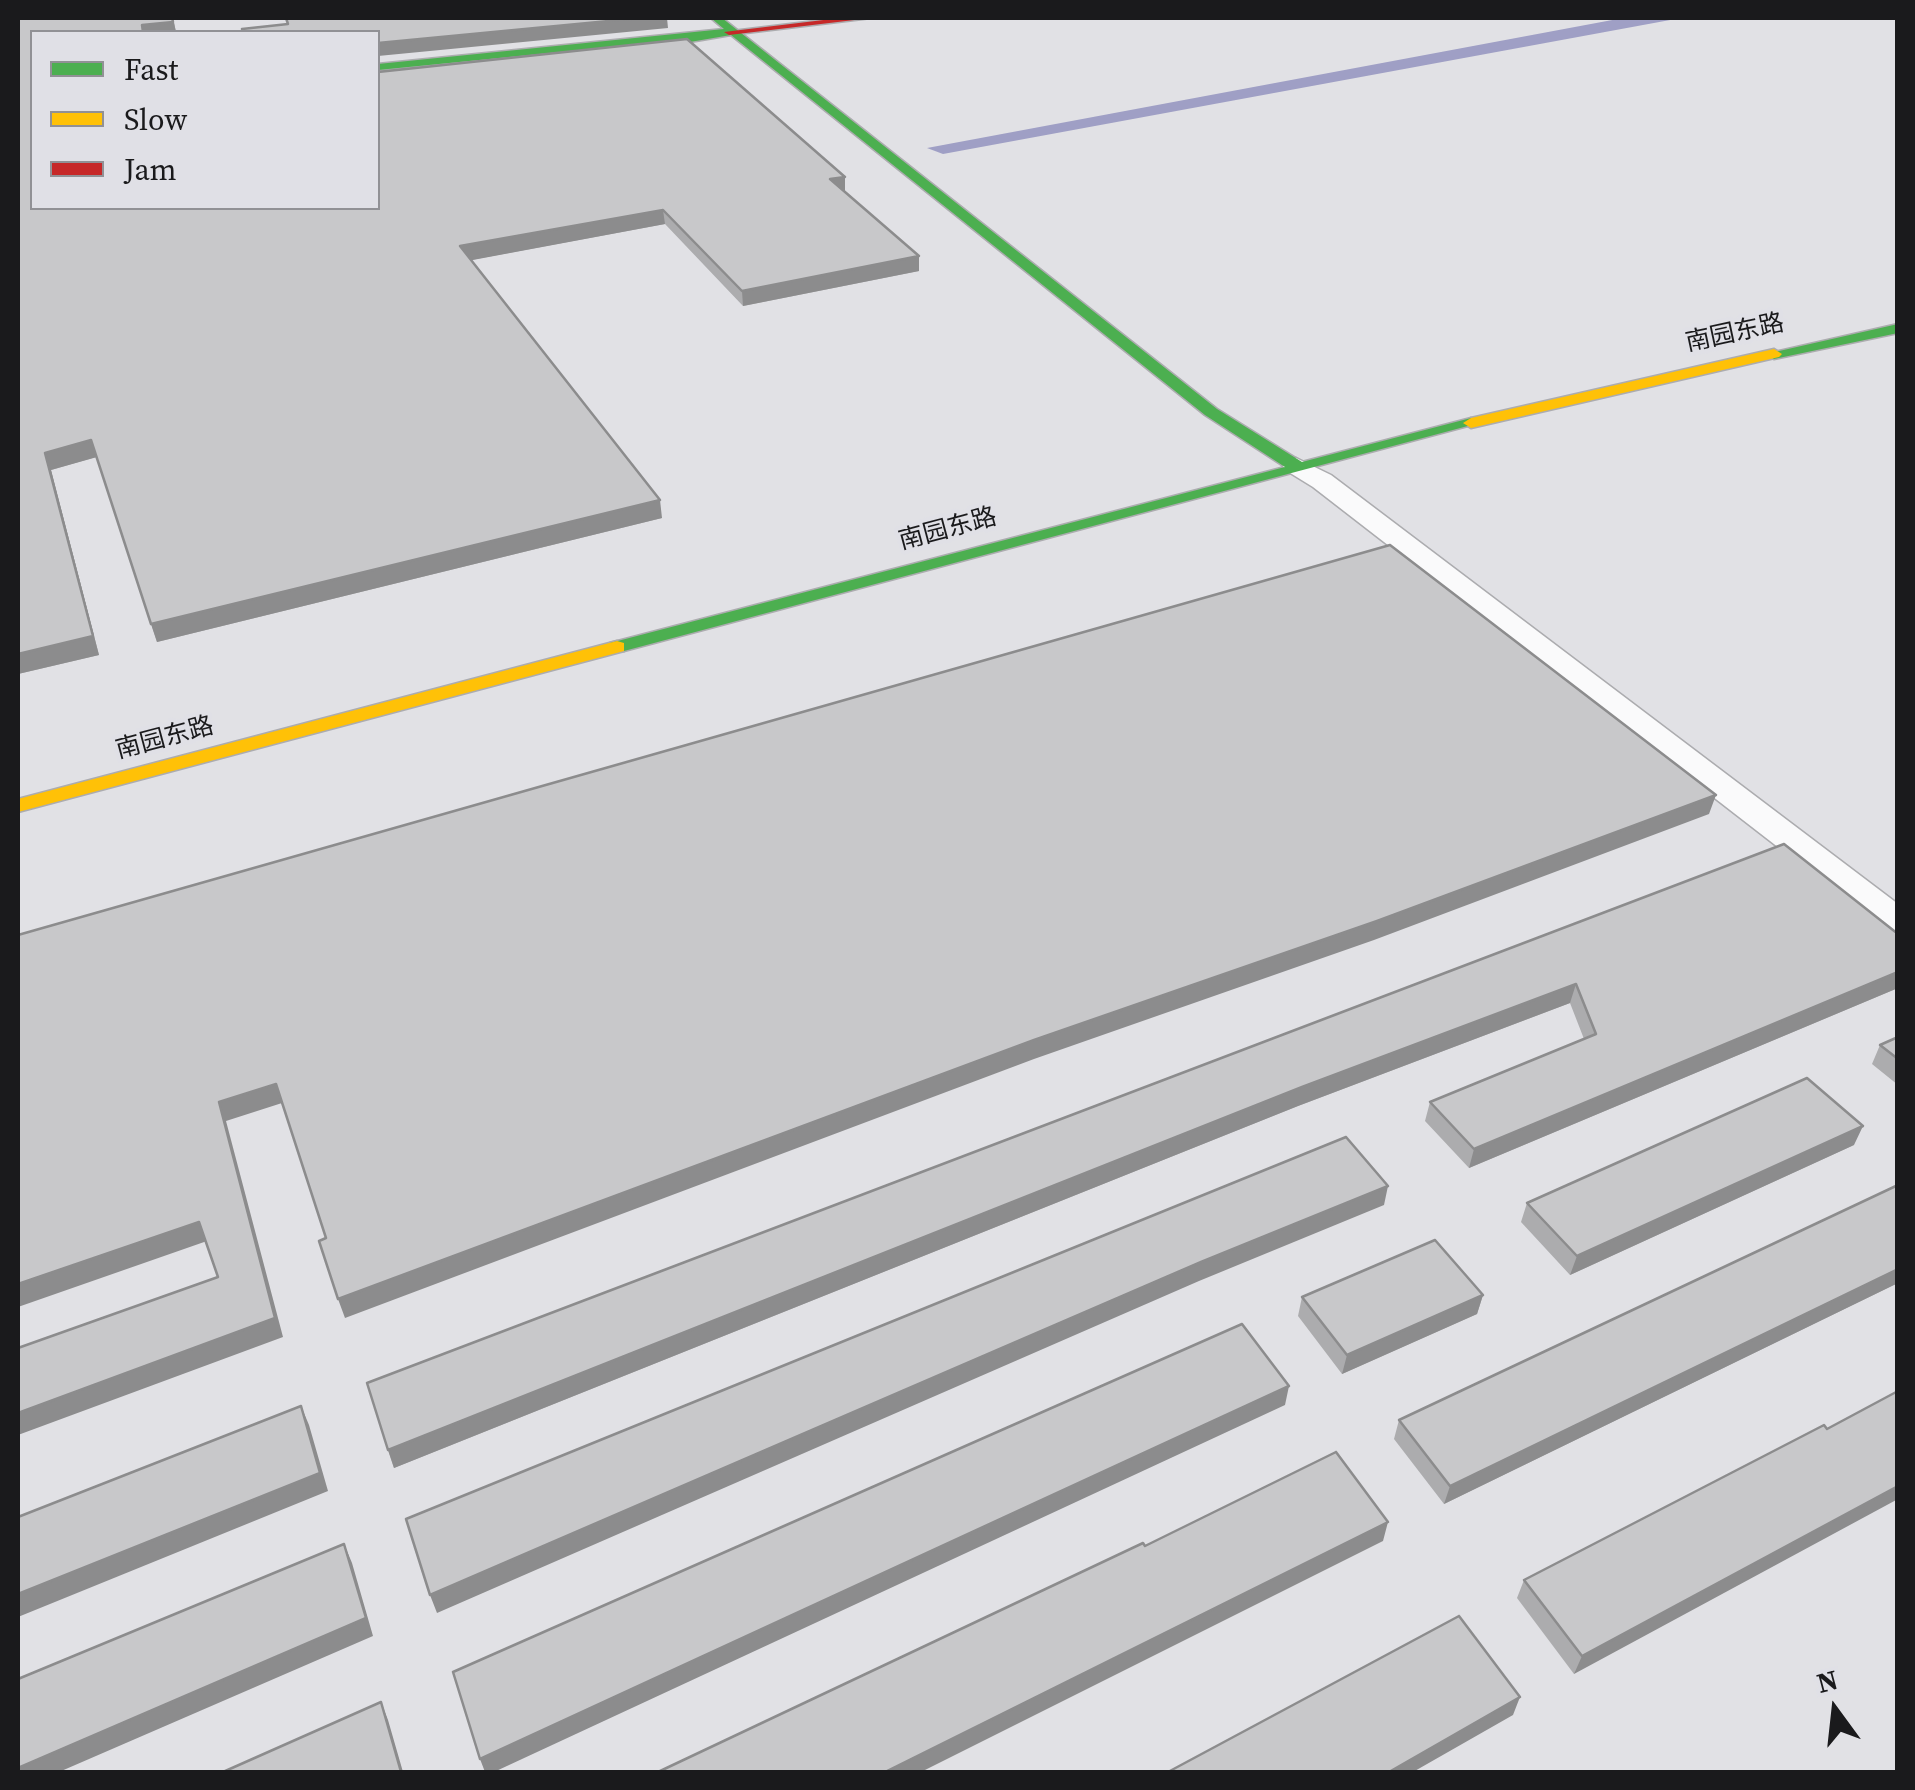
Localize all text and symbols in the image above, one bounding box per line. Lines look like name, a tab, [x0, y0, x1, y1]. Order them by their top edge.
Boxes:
legend	[30, 30, 380, 210]
text: Fast	[124, 49, 178, 90]
text: Slow	[124, 99, 187, 140]
text: Jam	[124, 149, 177, 190]
street label: 南园东路	[1683, 309, 1787, 359]
street label: 南园东路	[896, 503, 1000, 557]
street label: 南园东路	[113, 712, 217, 766]
north arrow	[1785, 1660, 1885, 1760]
text: N	[1812, 1660, 1842, 1702]

